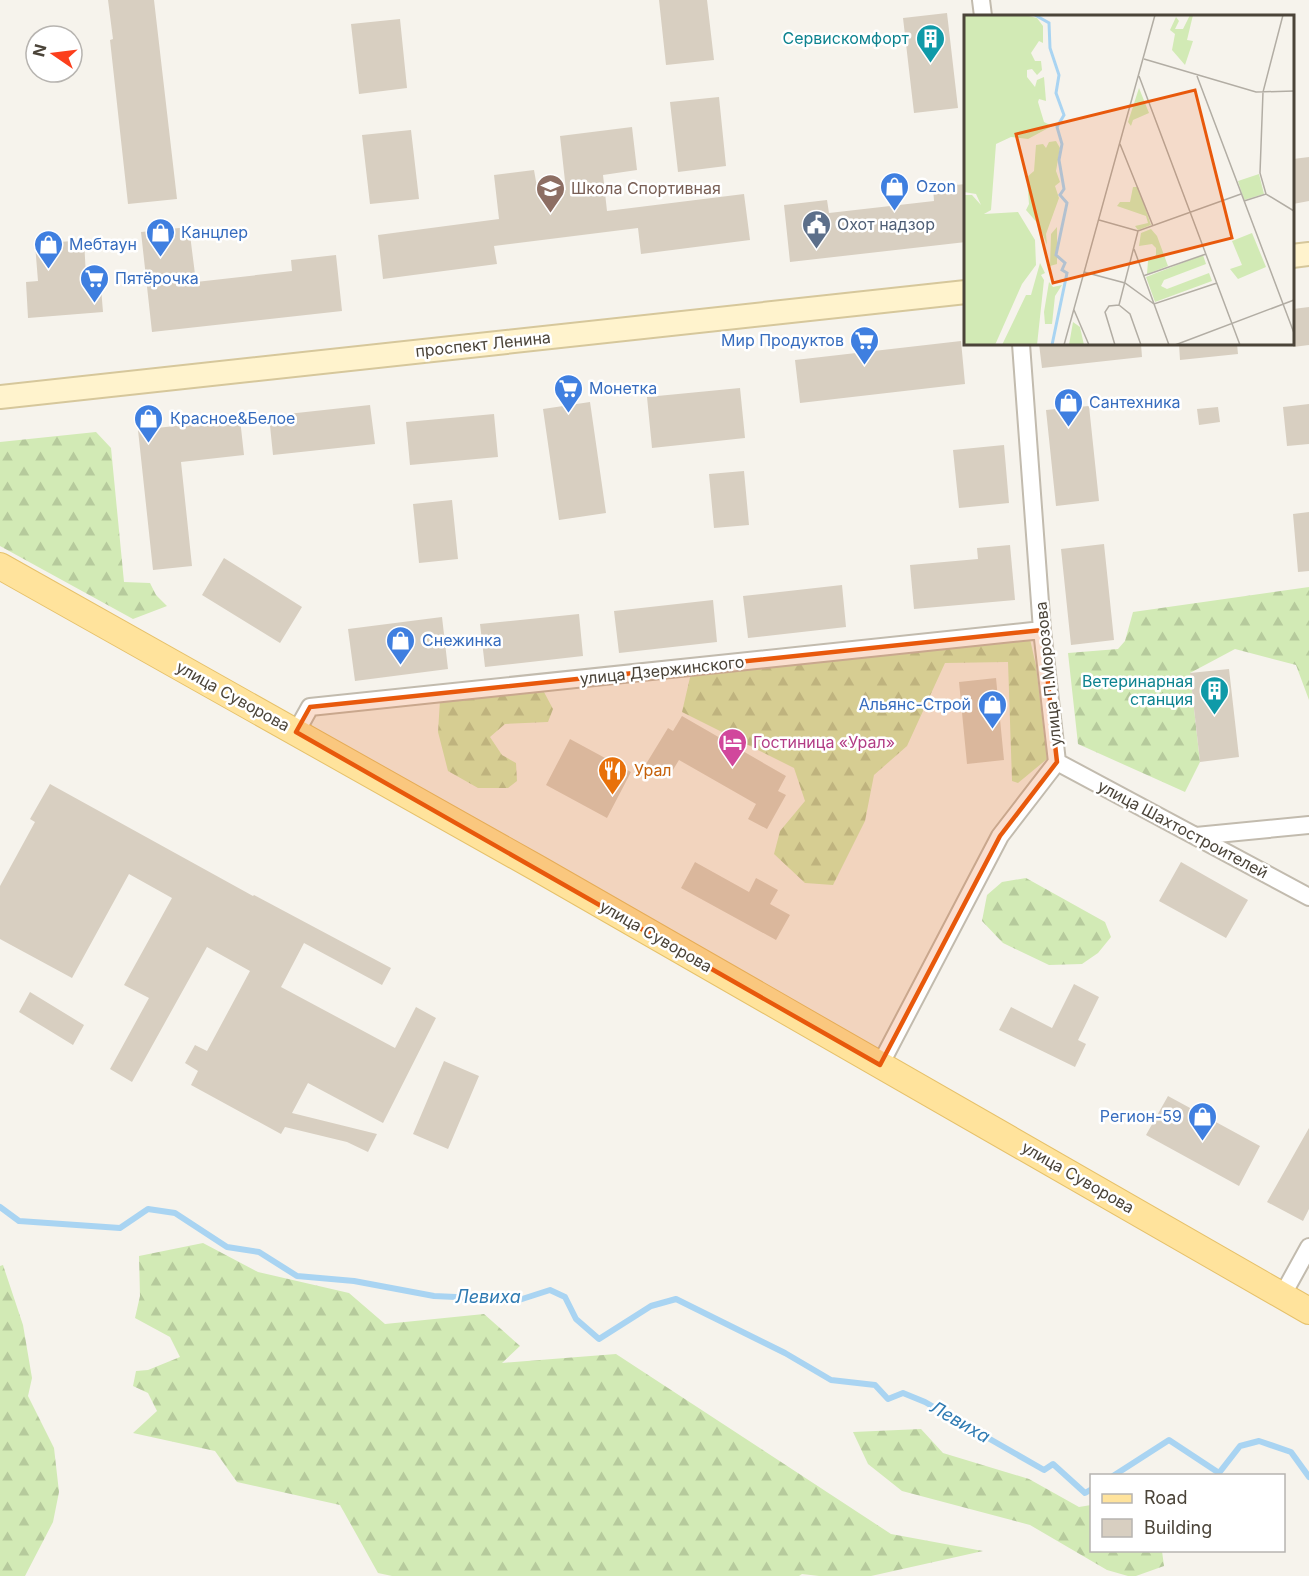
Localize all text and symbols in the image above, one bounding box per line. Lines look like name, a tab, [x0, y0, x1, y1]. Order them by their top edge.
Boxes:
inset map	[964, 15, 1294, 345]
building icon: Сервискомфорт	[914, 22, 946, 64]
north arrow	[24, 24, 84, 84]
place label: Сервискомфорт	[782, 28, 910, 48]
text: N	[28, 42, 51, 59]
shop icon: Ozon	[879, 170, 911, 212]
school or university icon: Школа Спортивная	[534, 172, 566, 214]
place label: Ozon	[916, 176, 956, 196]
place label: Школа Спортивная	[571, 178, 721, 198]
public building icon: Охот надзор	[800, 208, 832, 250]
place label: Охот надзор	[837, 214, 935, 234]
shop icon: Канцлер	[144, 216, 176, 258]
place label: Канцлер	[181, 222, 248, 242]
shop icon: Мебтаун	[32, 228, 64, 270]
place label: Мебтаун	[69, 234, 137, 254]
supermarket icon: Пятёрочка	[78, 262, 110, 304]
place label: Пятёрочка	[115, 268, 199, 288]
supermarket icon: Мир Продуктов	[849, 324, 881, 366]
street label: проспект Ленина	[414, 327, 552, 361]
place label: Мир Продуктов	[721, 330, 844, 350]
supermarket icon: Монетка	[552, 372, 584, 414]
place label: Монетка	[589, 378, 657, 398]
shop icon: Сантехника	[1052, 386, 1084, 428]
place label: Сантехника	[1089, 392, 1181, 412]
shop icon: Красное&Белое	[133, 402, 165, 444]
place label: Красное&Белое	[170, 408, 295, 428]
street label: улица П.Морозова	[1030, 601, 1066, 747]
shop icon: Снежинка	[385, 624, 417, 666]
place label: Снежинка	[422, 630, 502, 650]
street label: улица Дзержинского	[579, 651, 745, 689]
street label: улица Суворова	[173, 657, 293, 735]
place label: Ветеринарная станция	[1082, 671, 1193, 709]
building icon: Ветеринарная станция	[1198, 674, 1230, 716]
shop icon: Альянс-Строй	[976, 688, 1008, 730]
place label: Альянс-Строй	[859, 694, 971, 714]
hotel icon: Гостиница «Урал»	[716, 726, 748, 768]
place label: Гостиница «Урал»	[753, 732, 895, 752]
restaurant icon: Урал	[597, 754, 629, 796]
place label: Урал	[634, 760, 672, 780]
street label: улица Шахтостроителей	[1094, 775, 1272, 883]
street label: улица Суворова	[596, 896, 716, 976]
shop icon: Регион-59	[1187, 1100, 1219, 1142]
place label: Регион-59	[1100, 1106, 1182, 1126]
street label: улица Суворова	[1018, 1137, 1138, 1217]
water label: Левиха	[455, 1286, 521, 1307]
water label: Левиха	[927, 1396, 994, 1447]
legend	[1090, 1474, 1285, 1552]
text: Road	[1144, 1487, 1187, 1508]
text: Building	[1144, 1517, 1212, 1538]

